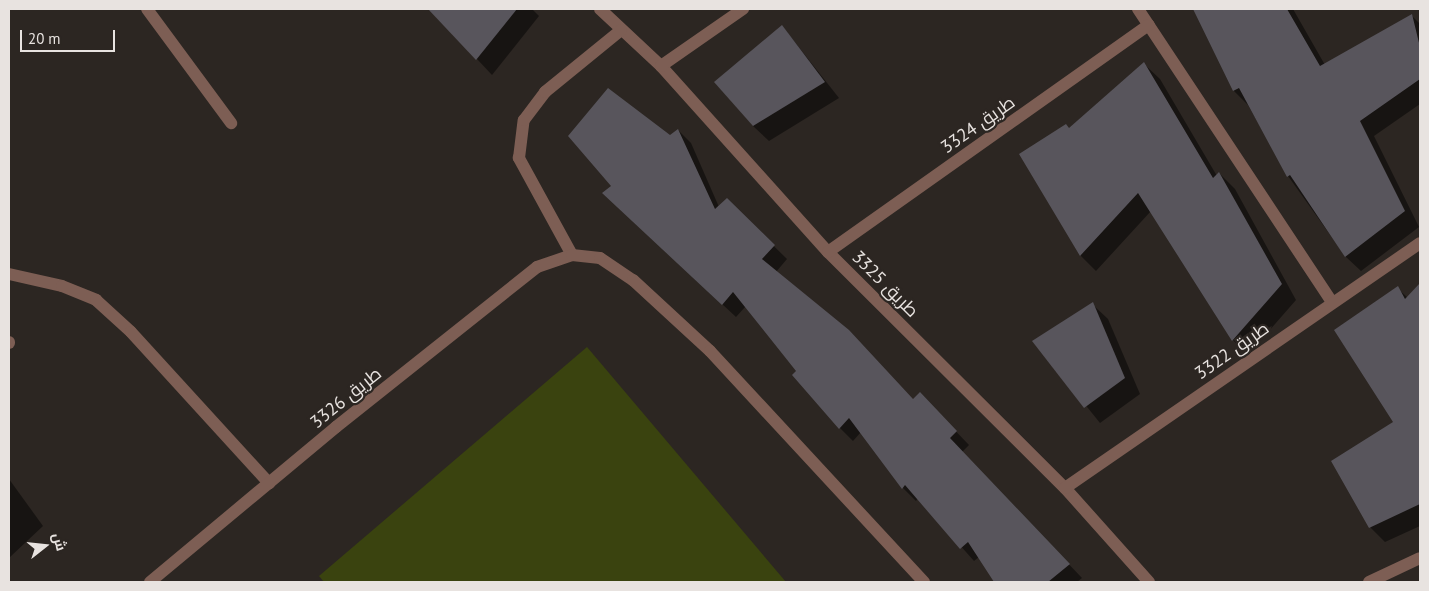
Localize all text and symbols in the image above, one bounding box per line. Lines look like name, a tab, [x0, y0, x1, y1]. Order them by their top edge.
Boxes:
scale bar	[22, 20, 118, 52]
text: 20 m	[28, 29, 61, 48]
street label: طريق 3324	[937, 92, 1019, 158]
street label: طريق 3325	[847, 246, 923, 322]
street label: طريق 3322	[1191, 318, 1273, 384]
street label: طريق 3326	[306, 363, 386, 433]
north arrow	[20, 521, 70, 571]
text: ش	[48, 531, 71, 553]

